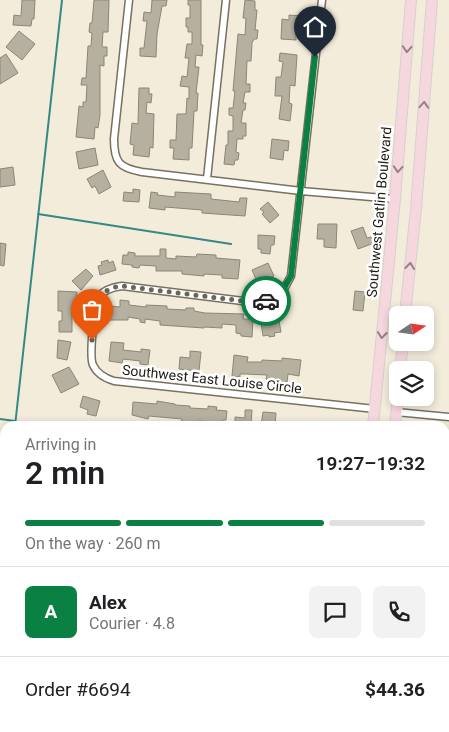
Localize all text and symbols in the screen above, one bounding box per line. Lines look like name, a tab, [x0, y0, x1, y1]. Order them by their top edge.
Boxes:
pin	[294, 6, 336, 57]
icon: home	[301, 13, 329, 41]
one-way arrow	[401, 45, 412, 53]
one-way arrow	[418, 100, 429, 108]
street label: Southwest Gatlin Boulevard	[364, 126, 394, 298]
one-way arrow	[392, 165, 403, 173]
one-way arrow	[404, 262, 415, 270]
courier	[241, 276, 291, 326]
icon: car	[252, 287, 280, 315]
pin	[71, 289, 113, 340]
icon: bag	[78, 296, 106, 324]
north arrow	[389, 306, 434, 351]
map controls	[389, 306, 434, 406]
one-way arrow	[377, 331, 388, 339]
button: layers	[389, 361, 434, 406]
street label: Southwest East Louise Circle	[121, 362, 303, 396]
text: Arriving in	[25, 435, 96, 454]
text: 19:27–19:32	[316, 452, 425, 475]
text: 2 min	[25, 454, 105, 492]
text: On the way · 260 m	[25, 534, 161, 553]
button: chat	[309, 586, 361, 638]
button: phone	[373, 586, 425, 638]
text: Alex	[89, 591, 127, 614]
text: A	[45, 600, 57, 623]
text: Courier · 4.8	[89, 614, 175, 633]
text: Order #6694	[25, 678, 131, 701]
text: $44.36	[365, 678, 425, 701]

